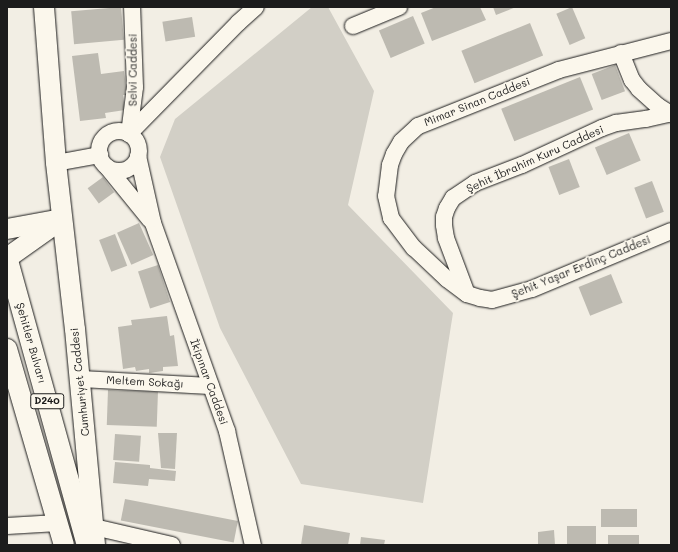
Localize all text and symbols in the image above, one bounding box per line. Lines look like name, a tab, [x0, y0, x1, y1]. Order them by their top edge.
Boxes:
street label: Selvi Caddesi	[126, 34, 140, 106]
street label: Mimar Sinan Caddesi	[422, 75, 532, 129]
street label: Şehit İbrahim Kuru Caddesi	[464, 123, 606, 195]
street label: Şehit Yaşar Erdinç Caddesi	[510, 233, 652, 301]
street label: Şehitler Bulvarı	[13, 301, 49, 385]
street label: Cumhuriyet Caddesi	[68, 327, 92, 437]
street label: İkipınar Caddesi	[187, 337, 231, 427]
street label: Meltem Sokağı	[106, 373, 184, 391]
road number: D240	[30, 393, 64, 409]

